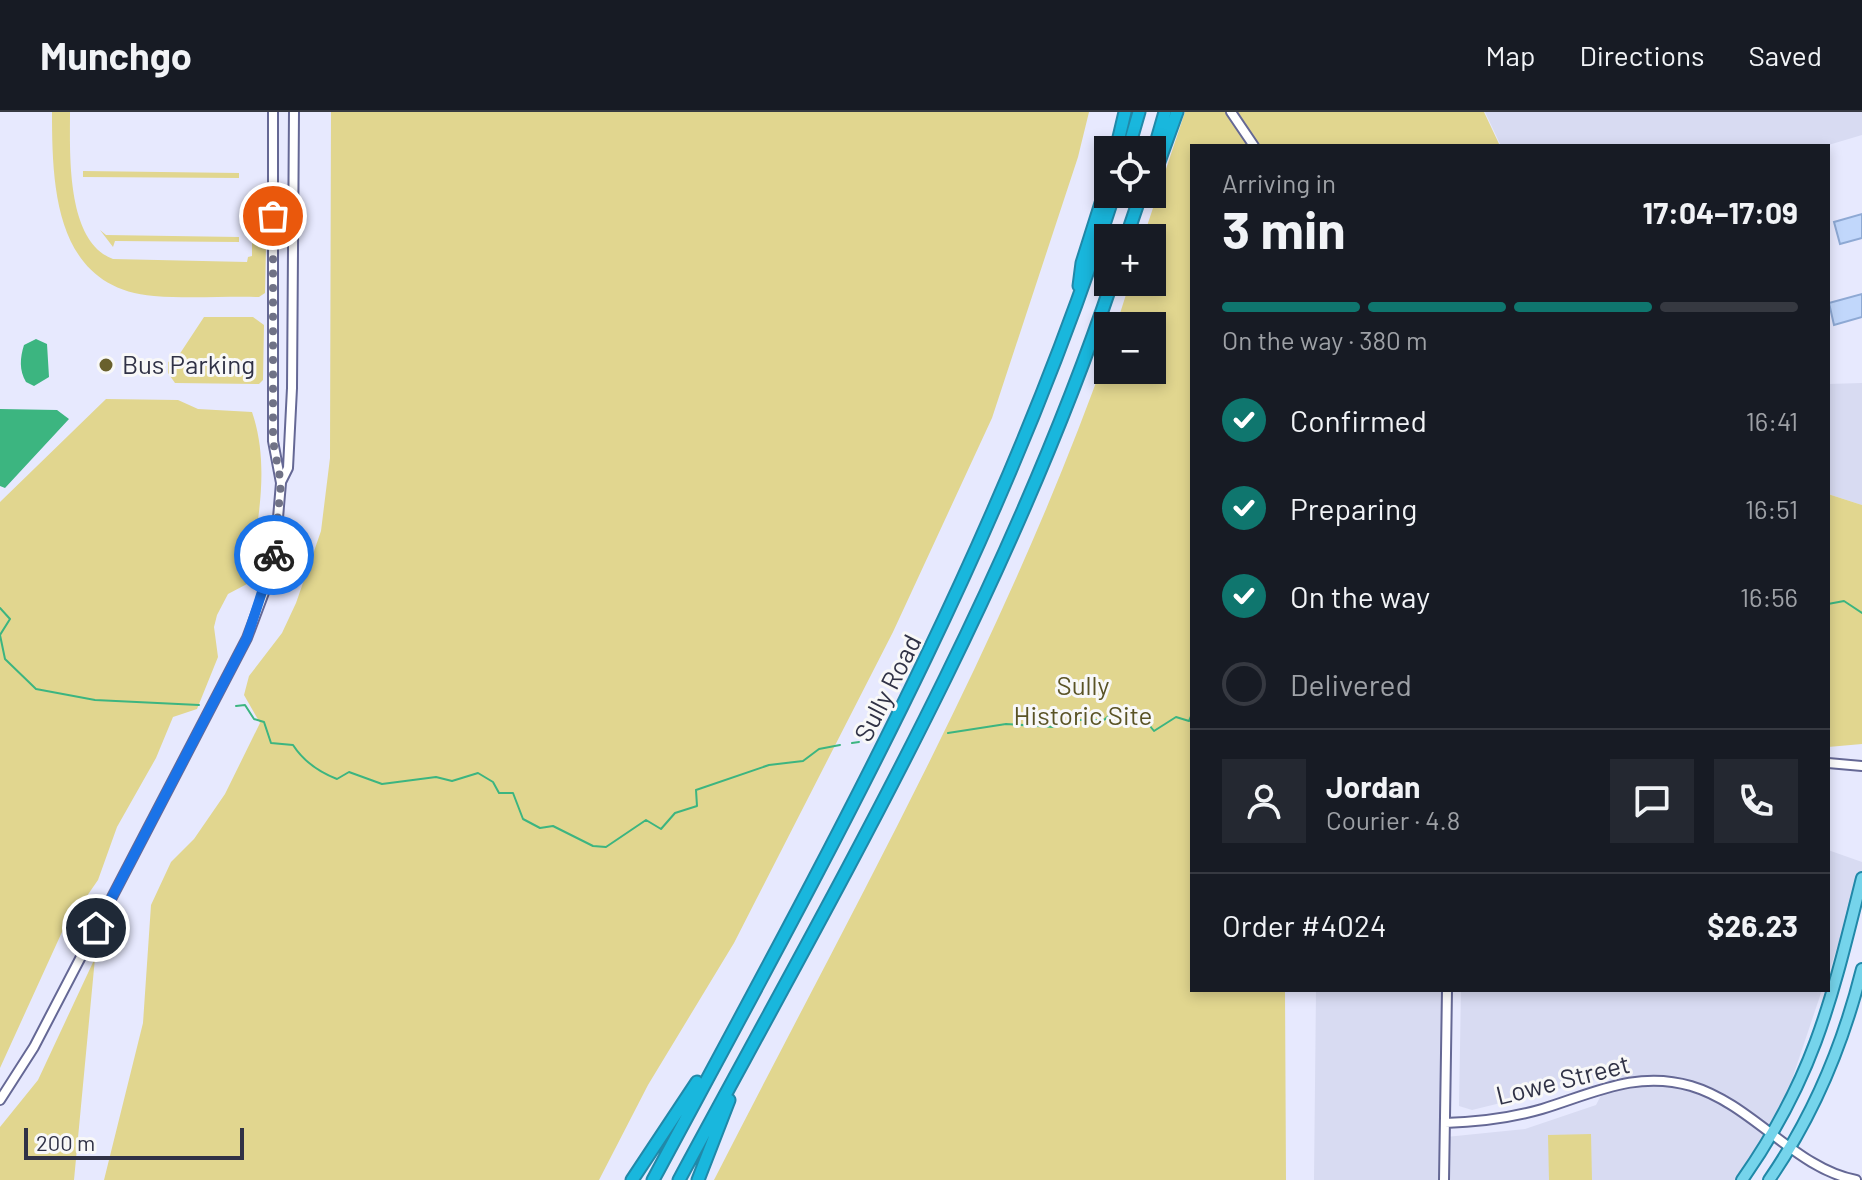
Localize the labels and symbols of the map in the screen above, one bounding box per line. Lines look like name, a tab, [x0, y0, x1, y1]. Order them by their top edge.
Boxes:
pin	[239, 182, 307, 250]
place label: Bus Parking	[122, 348, 255, 379]
marker: Bus Parking	[97, 356, 115, 374]
courier	[234, 515, 314, 595]
street label: Sully Road	[847, 629, 927, 746]
park label: Sully Historic Site	[1014, 669, 1152, 730]
pin	[62, 894, 130, 962]
street label: Lowe Street	[1493, 1047, 1633, 1110]
scale bar	[24, 1124, 244, 1160]

